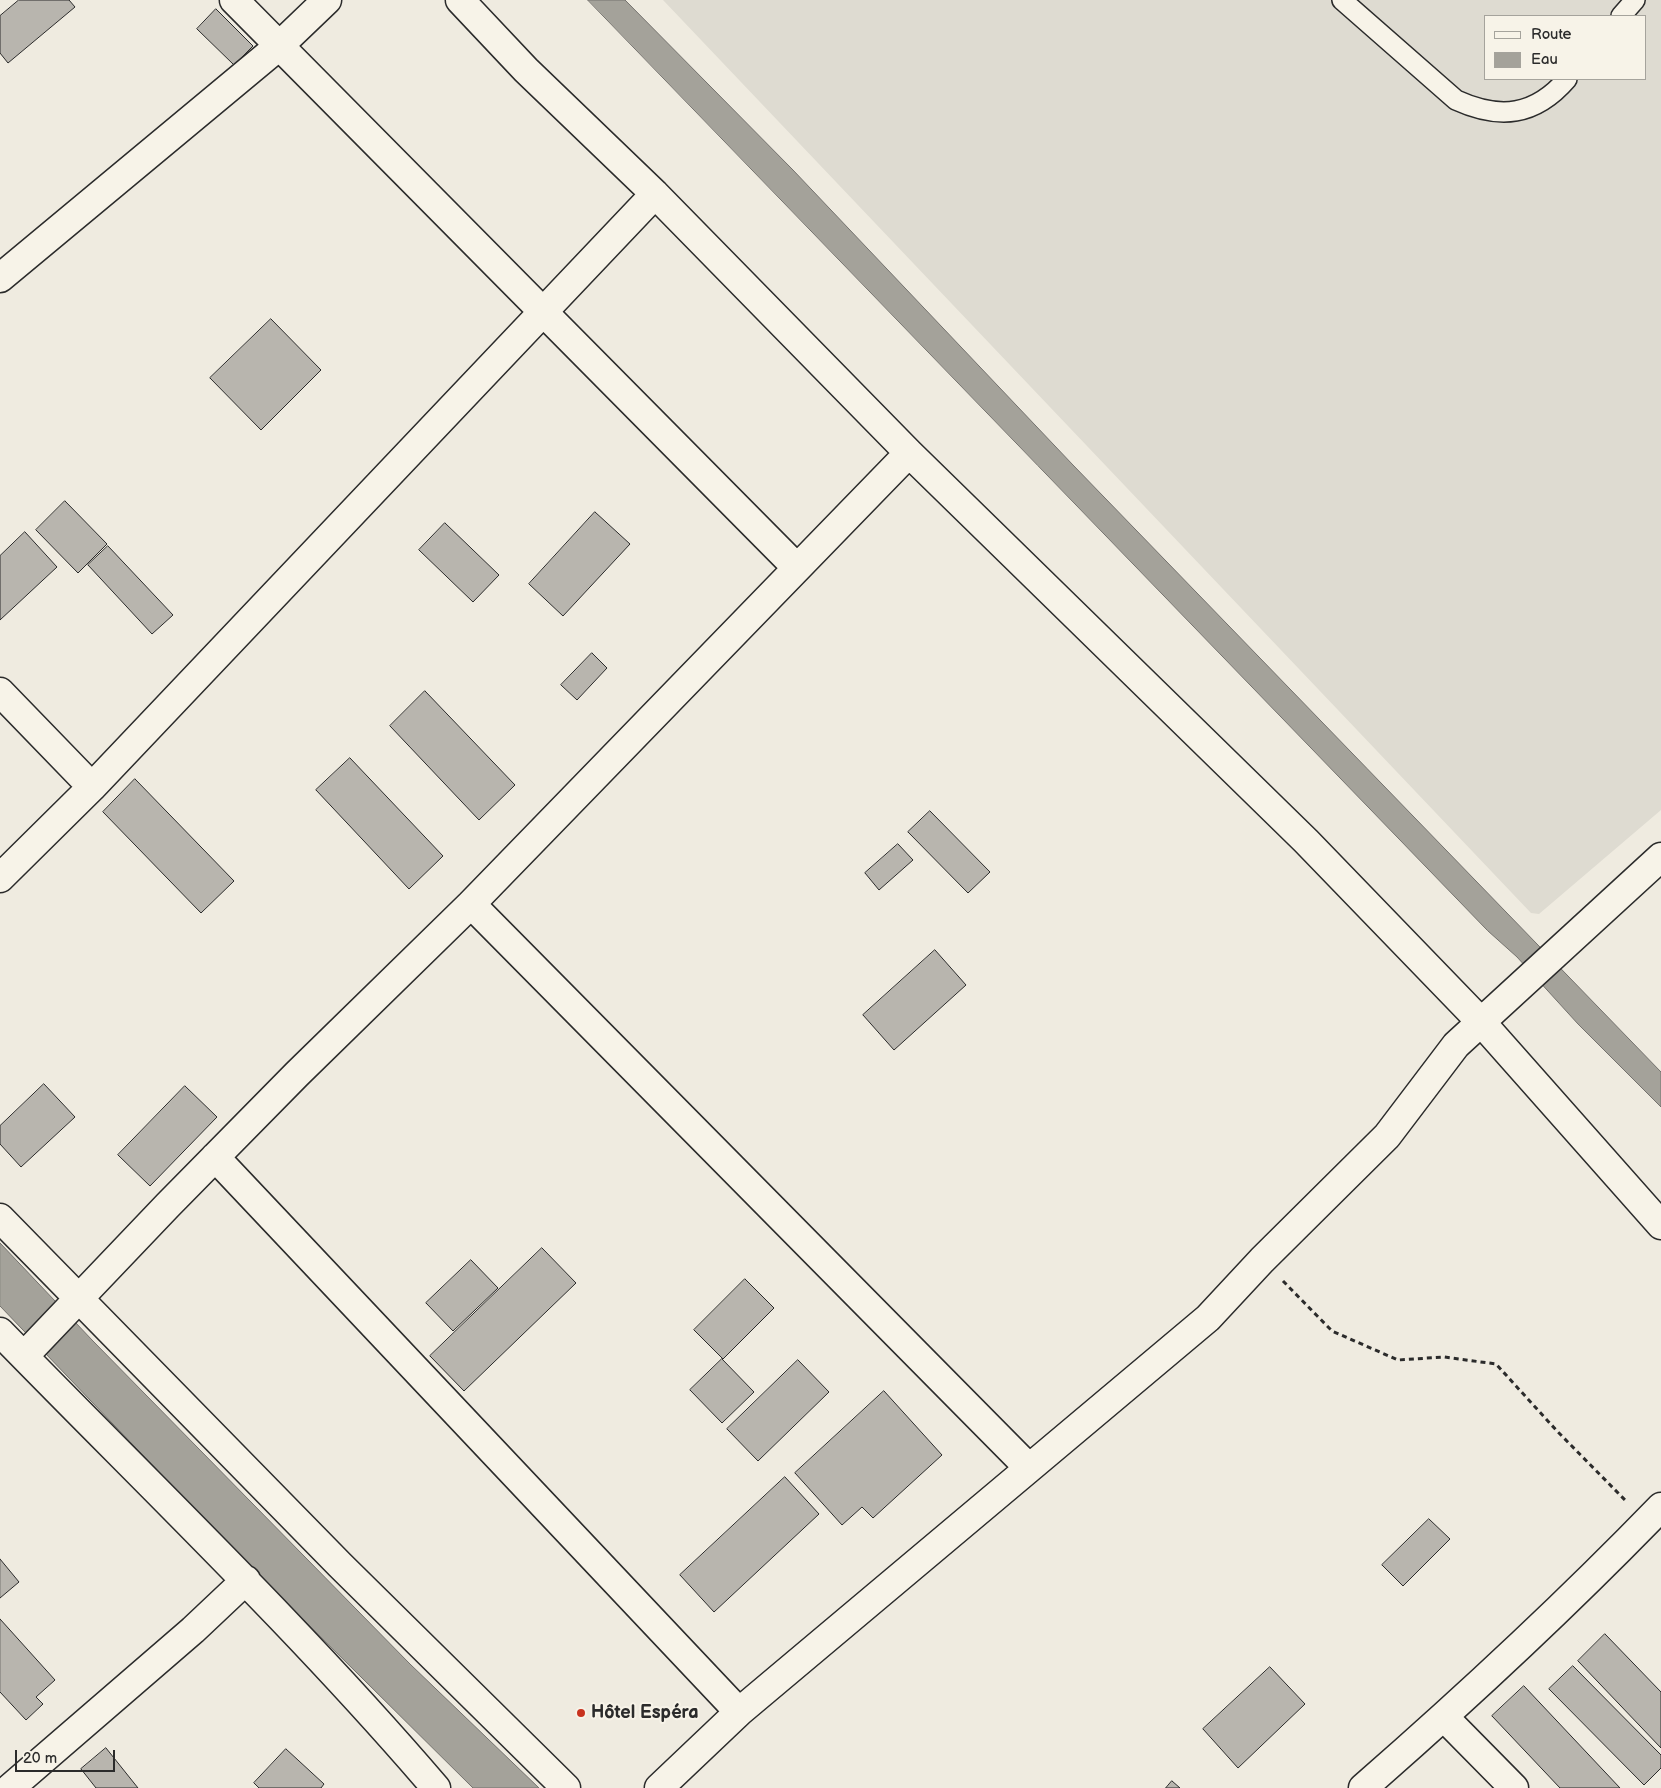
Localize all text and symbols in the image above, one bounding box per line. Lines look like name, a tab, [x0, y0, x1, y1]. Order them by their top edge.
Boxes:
legend	[1484, 15, 1646, 80]
text: Route	[1531, 25, 1571, 44]
text: Eau	[1531, 50, 1558, 69]
place label: Hôtel Espéra	[591, 1702, 699, 1724]
marker: Hôtel Espéra	[575, 1707, 587, 1719]
scale bar	[18, 1740, 118, 1772]
text: 20 m	[23, 1749, 57, 1768]

